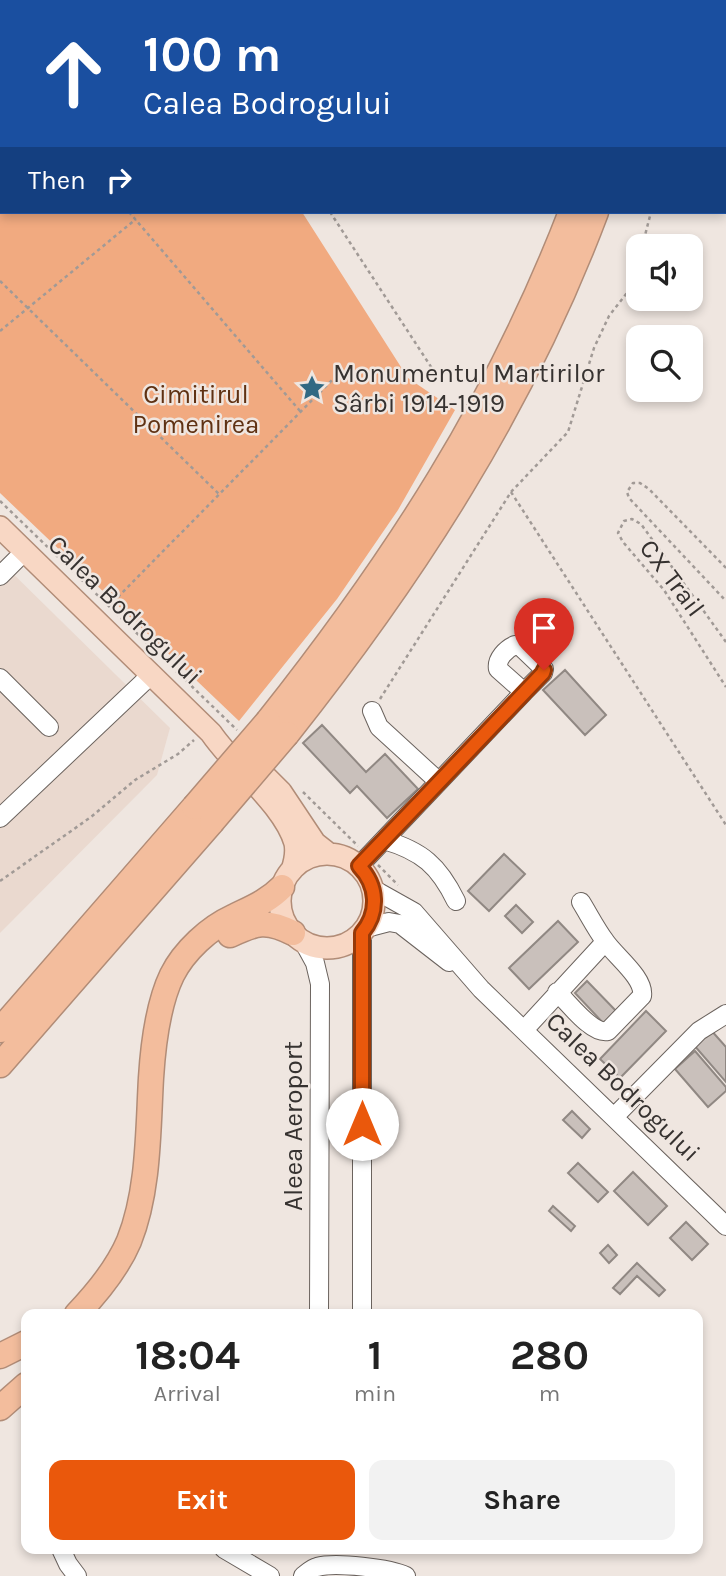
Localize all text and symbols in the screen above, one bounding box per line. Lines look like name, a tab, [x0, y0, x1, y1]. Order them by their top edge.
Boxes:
text: 100 m	[143, 26, 281, 83]
icon: ahead	[28, 28, 119, 119]
text: Calea Bodrogului	[143, 85, 392, 122]
icon: right	[100, 161, 138, 199]
text: Then	[28, 165, 86, 196]
map controls	[626, 234, 703, 402]
button: sound	[626, 234, 703, 311]
button: search	[626, 325, 703, 402]
place label: Monumentul Martirilor Sârbi 1914-1919	[333, 358, 605, 419]
place icon: Monumentul Martirilor Sârbi 1914-1919	[297, 373, 327, 403]
park label: Cimitirul Pomenirea	[133, 379, 259, 440]
street label: Calea Bodrogului	[42, 529, 208, 691]
street label: CX Trail	[633, 533, 711, 623]
pin	[514, 598, 574, 670]
icon: arrive	[525, 609, 563, 647]
street label: Calea Bodrogului	[540, 1006, 706, 1168]
street label: Aleea Aeroport	[278, 1041, 309, 1211]
position arrow	[325, 1087, 399, 1161]
text: 18:04	[135, 1330, 240, 1380]
text: 1	[367, 1330, 382, 1380]
text: 280	[510, 1330, 589, 1380]
text: Arrival	[154, 1380, 221, 1407]
text: min	[354, 1380, 396, 1407]
text: m	[539, 1380, 560, 1407]
button: Exit	[49, 1460, 355, 1540]
button: Share	[369, 1460, 675, 1540]

